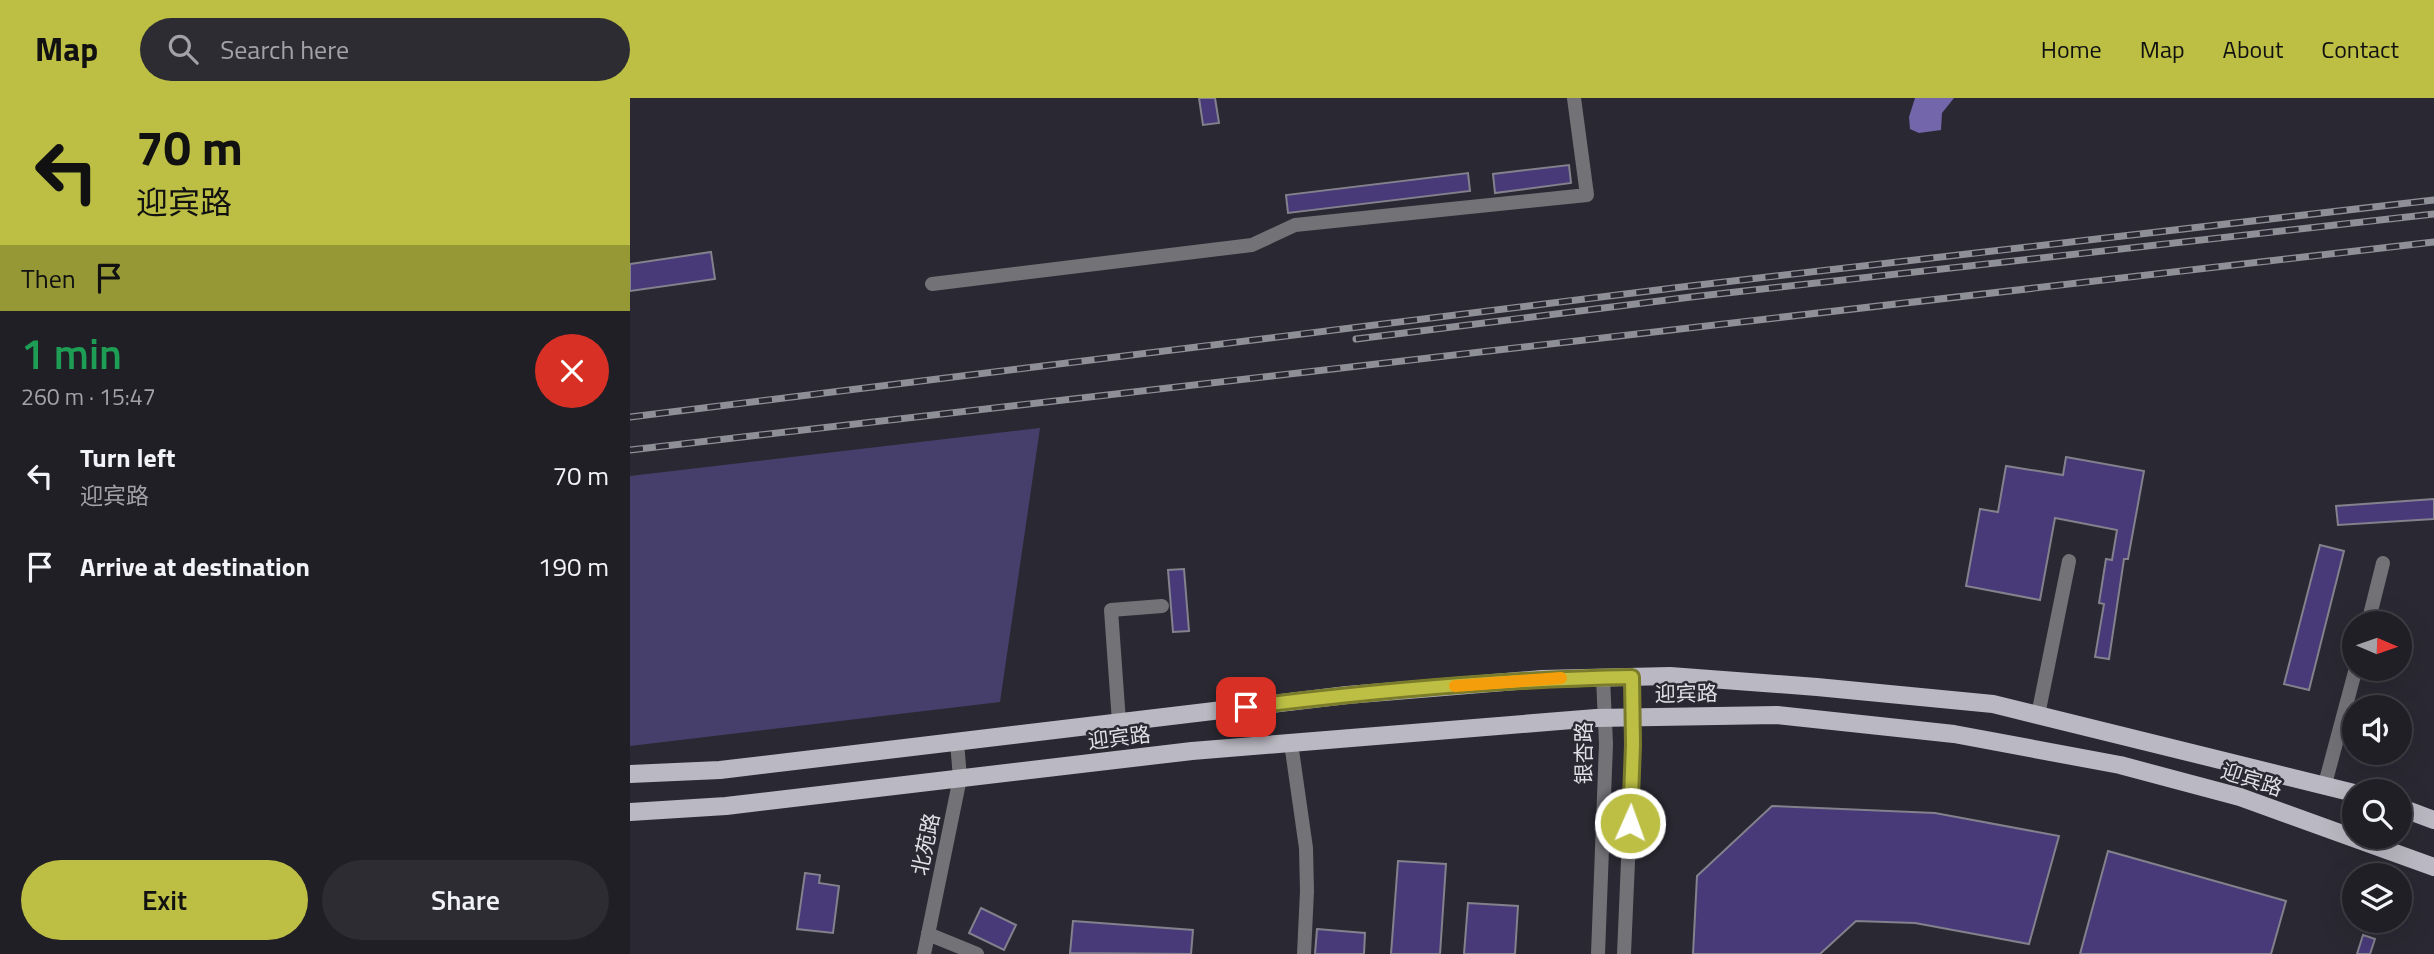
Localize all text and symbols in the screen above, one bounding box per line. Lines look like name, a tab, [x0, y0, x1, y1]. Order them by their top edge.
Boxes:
search box	[140, 18, 630, 81]
text: Map	[35, 24, 98, 74]
icon: search	[164, 30, 202, 68]
text: Search here	[220, 30, 349, 69]
text: Home	[2041, 31, 2102, 67]
text: Map	[2140, 31, 2185, 67]
text: About	[2223, 31, 2283, 67]
text: Contact	[2321, 31, 2399, 67]
text: 70 m	[136, 109, 243, 184]
icon: left	[21, 126, 112, 217]
text: 迎宾路	[136, 178, 232, 226]
text: Then	[21, 259, 76, 298]
icon: arrive	[90, 259, 128, 297]
text: 1 min	[21, 321, 122, 385]
button: close	[535, 334, 609, 408]
text: 260 m · 15:47	[21, 379, 156, 414]
text: Turn left	[80, 438, 175, 477]
text: 70 m	[552, 456, 609, 495]
icon: left	[21, 457, 59, 495]
text: 迎宾路	[80, 478, 149, 513]
text: Arrive at destination	[80, 547, 310, 586]
text: 190 m	[538, 547, 609, 586]
icon: arrive	[21, 548, 59, 586]
north arrow	[2342, 611, 2412, 681]
map controls	[2342, 611, 2412, 933]
street label: 迎宾路	[1654, 676, 1718, 710]
pin	[1216, 677, 1276, 737]
icon: arrive	[1227, 688, 1265, 726]
button: sound	[2342, 695, 2412, 765]
street label: 迎宾路	[1086, 717, 1152, 757]
street label: 银杏路	[1567, 722, 1599, 785]
street label: 迎宾路	[2217, 754, 2287, 804]
button: search	[2342, 779, 2412, 849]
position arrow	[1593, 786, 1667, 860]
street label: 北苑路	[903, 810, 947, 878]
button: Exit	[21, 860, 308, 940]
button: Share	[322, 860, 609, 940]
button: layers	[2342, 863, 2412, 933]

